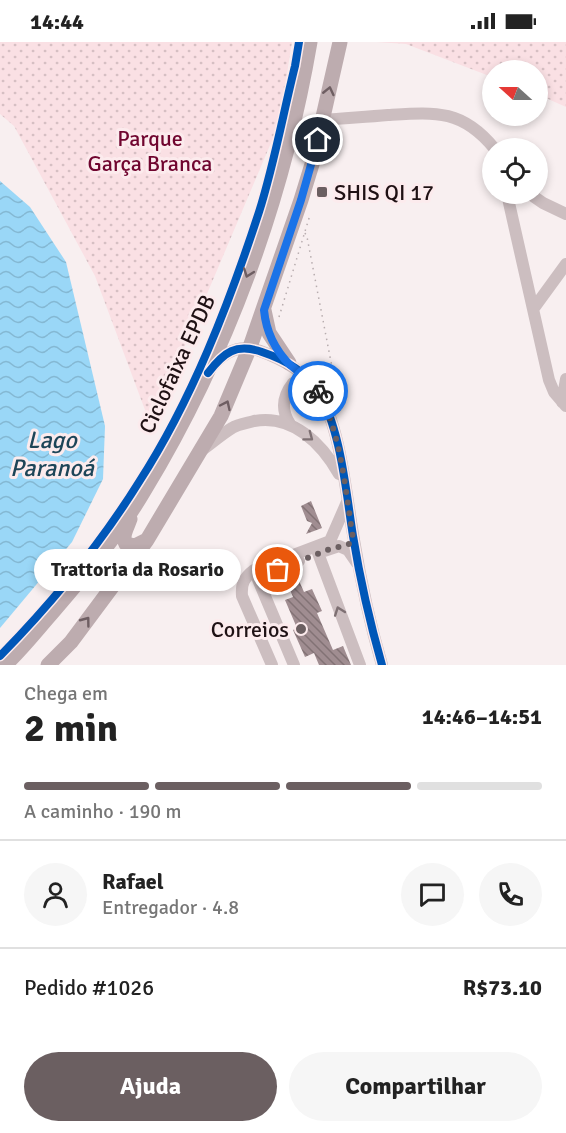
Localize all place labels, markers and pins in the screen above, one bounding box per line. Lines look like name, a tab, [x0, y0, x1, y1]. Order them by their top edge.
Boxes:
pin	[292, 114, 343, 165]
place label: SHIS QI 17	[334, 179, 434, 206]
marker: SHIS QI 17	[315, 185, 329, 199]
pin	[252, 544, 303, 595]
callout: Trattoria da Rosario	[35, 549, 242, 591]
place label: Correios	[211, 616, 289, 643]
marker: Correios	[294, 622, 308, 636]

